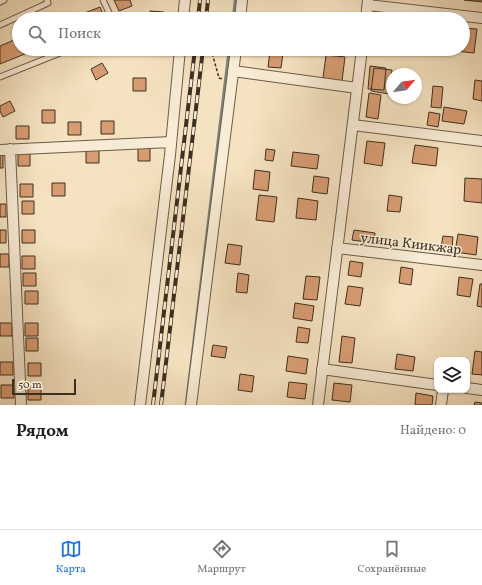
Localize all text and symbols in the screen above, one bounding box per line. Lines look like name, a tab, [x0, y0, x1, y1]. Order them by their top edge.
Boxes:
search box	[12, 12, 470, 56]
icon: search	[26, 23, 48, 45]
text: Поиск	[58, 24, 101, 45]
north arrow	[386, 68, 422, 104]
street label: улица Киикжар	[359, 229, 462, 260]
map controls	[434, 357, 470, 393]
button: layers	[434, 357, 470, 393]
scale bar	[12, 377, 76, 396]
text: 50 m	[18, 378, 42, 393]
text: Рядом	[16, 420, 69, 443]
text: Найдено: 0	[400, 422, 466, 440]
tab: Карта	[56, 538, 86, 577]
tab: Маршрут	[197, 538, 246, 577]
tab: Сохранённые	[358, 538, 426, 577]

